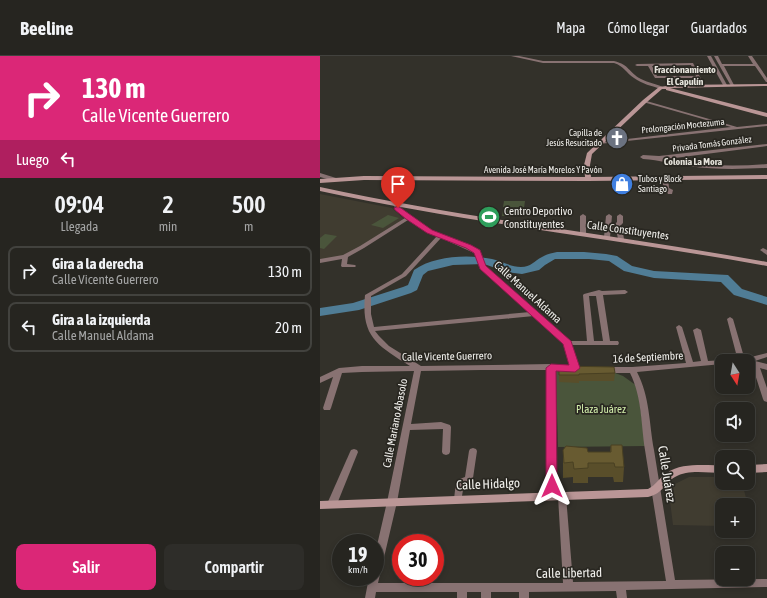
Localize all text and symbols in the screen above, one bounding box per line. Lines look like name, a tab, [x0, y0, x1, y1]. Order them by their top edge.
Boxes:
text: Beeline	[20, 17, 73, 39]
text: Mapa	[556, 20, 585, 36]
text: Cómo llegar	[607, 20, 669, 36]
text: Guardados	[691, 20, 747, 36]
district label: Fraccionamiento El Capulín	[654, 64, 716, 87]
icon: right	[16, 72, 68, 124]
text: 130 m	[82, 72, 145, 104]
text: Calle Vicente Guerrero	[82, 105, 230, 126]
street label: Prolongación Moctezuma	[641, 117, 725, 135]
church icon: Capilla de Jesús Resucitado	[604, 125, 630, 151]
place label: Capilla de Jesús Resucitado	[546, 128, 602, 148]
street label: Privada Tomás González	[672, 134, 753, 154]
icon: left	[57, 148, 79, 170]
text: Luego	[16, 151, 49, 168]
district label: Colonia La Mora	[664, 156, 723, 167]
street label: Avenida José María Morelos Y Pavón	[484, 165, 602, 175]
pin	[381, 167, 415, 208]
shop icon: Tubos y Block Santiago	[609, 171, 635, 197]
icon: arrive	[387, 173, 409, 195]
place label: Tubos y Block Santiago	[638, 174, 682, 194]
text: 09:04	[54, 191, 104, 218]
text: 2	[162, 191, 174, 218]
text: 500	[232, 191, 266, 218]
sports icon: Centro Deportivo Constituyentes	[476, 204, 502, 230]
place label: Centro Deportivo Constituyentes	[504, 205, 572, 230]
street label: Calle Constituyentes	[586, 218, 670, 242]
text: Llegada	[60, 219, 98, 234]
text: min	[159, 219, 177, 234]
text: m	[244, 219, 253, 234]
text: Gira a la derecha	[52, 255, 143, 272]
street label: Calle Manuel Aldama	[492, 259, 564, 325]
icon: right	[18, 260, 40, 282]
text: 130 m	[268, 263, 302, 280]
text: Calle Vicente Guerrero	[52, 272, 159, 287]
text: Gira a la izquierda	[52, 311, 150, 328]
icon: left	[18, 316, 40, 338]
text: 20 m	[275, 319, 302, 336]
text: Calle Manuel Aldama	[52, 328, 154, 343]
street label: Calle Vicente Guerrero	[402, 349, 492, 363]
street label: 16 de Septiembre	[612, 349, 684, 365]
north arrow	[715, 354, 755, 394]
map controls	[715, 354, 755, 586]
street label: Calle Mariano Abasolo	[380, 377, 410, 469]
button: sound	[715, 402, 755, 442]
park label: Plaza Juárez	[576, 403, 626, 415]
street label: Calle Juárez	[655, 445, 679, 504]
button: search	[715, 450, 755, 490]
position arrow	[531, 465, 573, 507]
street label: Calle Hidalgo	[456, 475, 520, 493]
button: +	[715, 498, 755, 538]
speed limit sign: 30	[392, 534, 444, 586]
text: 19	[349, 543, 367, 566]
button: Salir	[16, 544, 156, 590]
button: Compartir	[164, 544, 304, 590]
button: −	[715, 546, 755, 586]
text: km/h	[348, 564, 368, 575]
street label: Calle Libertad	[536, 565, 602, 581]

